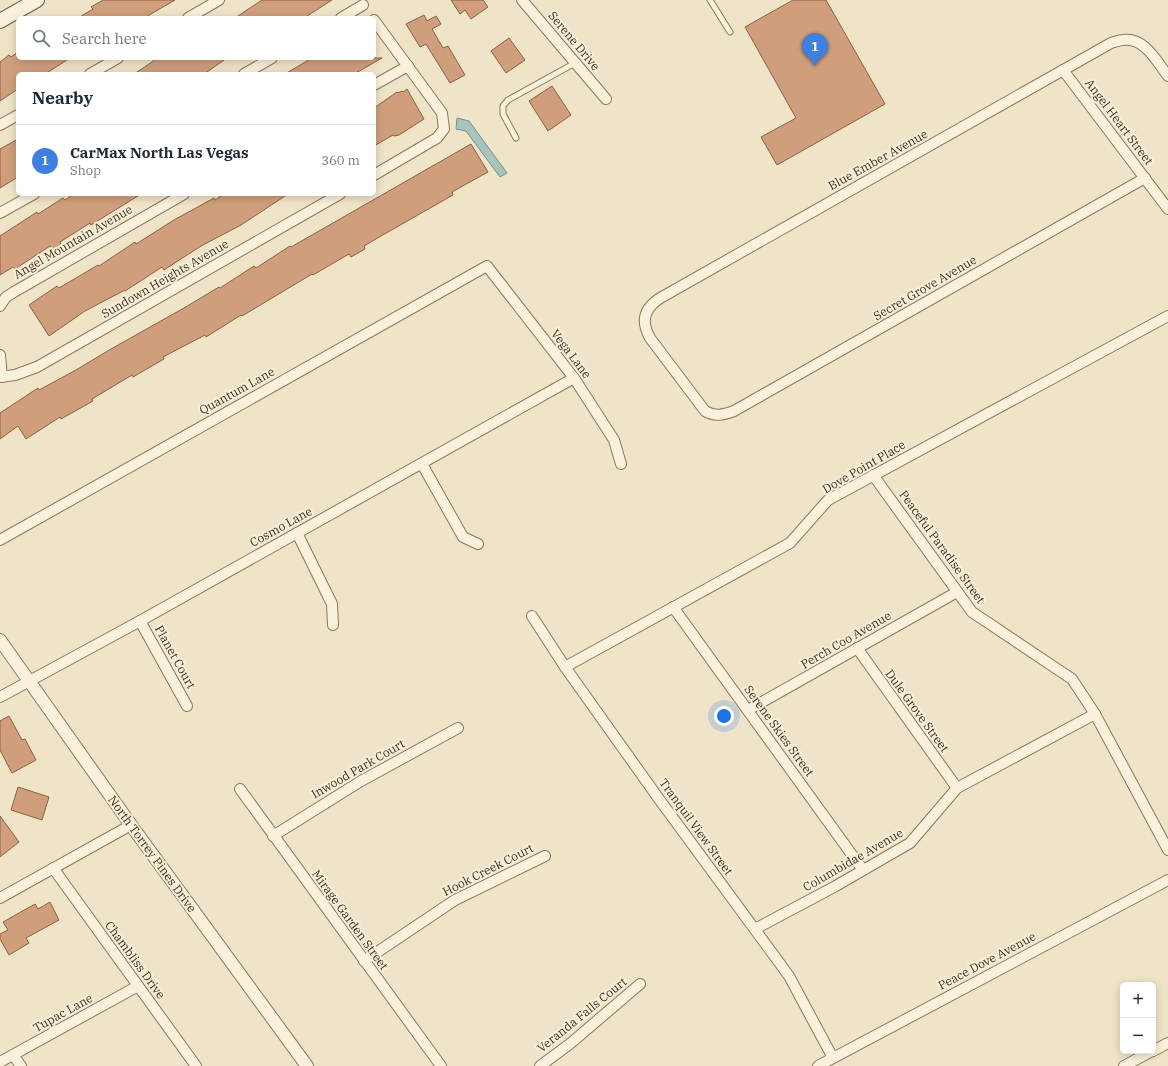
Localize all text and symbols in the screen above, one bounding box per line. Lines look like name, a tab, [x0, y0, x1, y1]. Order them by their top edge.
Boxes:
street label: Serene Drive	[545, 8, 603, 73]
search box	[16, 16, 376, 60]
icon: search	[30, 27, 52, 49]
text: Search here	[62, 29, 147, 48]
pin: 1	[802, 33, 828, 66]
street label: Angel Heart Street	[1082, 76, 1157, 168]
text: Nearby	[32, 87, 93, 109]
street label: Blue Ember Avenue	[825, 126, 930, 193]
text: CarMax North Las Vegas	[70, 143, 249, 162]
text: 1	[41, 152, 49, 169]
text: 360 m	[321, 152, 360, 169]
text: Shop	[70, 162, 101, 179]
street label: Angel Mountain Avenue	[11, 201, 135, 282]
street label: Sundown Heights Avenue	[98, 236, 231, 321]
street label: Secret Grove Avenue	[870, 252, 979, 323]
street label: Vega Lane	[548, 326, 595, 381]
street label: Quantum Lane	[196, 364, 277, 417]
street label: Dove Point Place	[820, 437, 908, 496]
street label: Peaceful Paradise Street	[896, 487, 989, 606]
street label: Cosmo Lane	[247, 503, 315, 550]
street label: Perch Coo Avenue	[798, 608, 894, 672]
street label: Planet Court	[152, 622, 199, 691]
street label: Dule Grove Street	[882, 666, 952, 755]
street label: Serene Skies Street	[741, 682, 817, 779]
your location	[714, 706, 734, 726]
street label: Inwood Park Court	[308, 736, 407, 801]
street label: Tranquil View Street	[656, 775, 736, 878]
street label: North Torrey Pines Drive	[105, 792, 200, 915]
street label: Columbidae Avenue	[800, 825, 905, 894]
street label: Hook Creek Court	[440, 840, 536, 899]
street label: Mirage Garden Street	[309, 867, 392, 973]
street label: Chambliss Drive	[102, 918, 169, 1002]
street label: Peace Dove Avenue	[935, 928, 1038, 993]
street label: Veranda Falls Court	[534, 974, 629, 1055]
map controls	[1120, 982, 1156, 1054]
button: +	[1120, 982, 1156, 1018]
street label: Tupac Lane	[30, 990, 95, 1035]
button: −	[1120, 1018, 1156, 1054]

